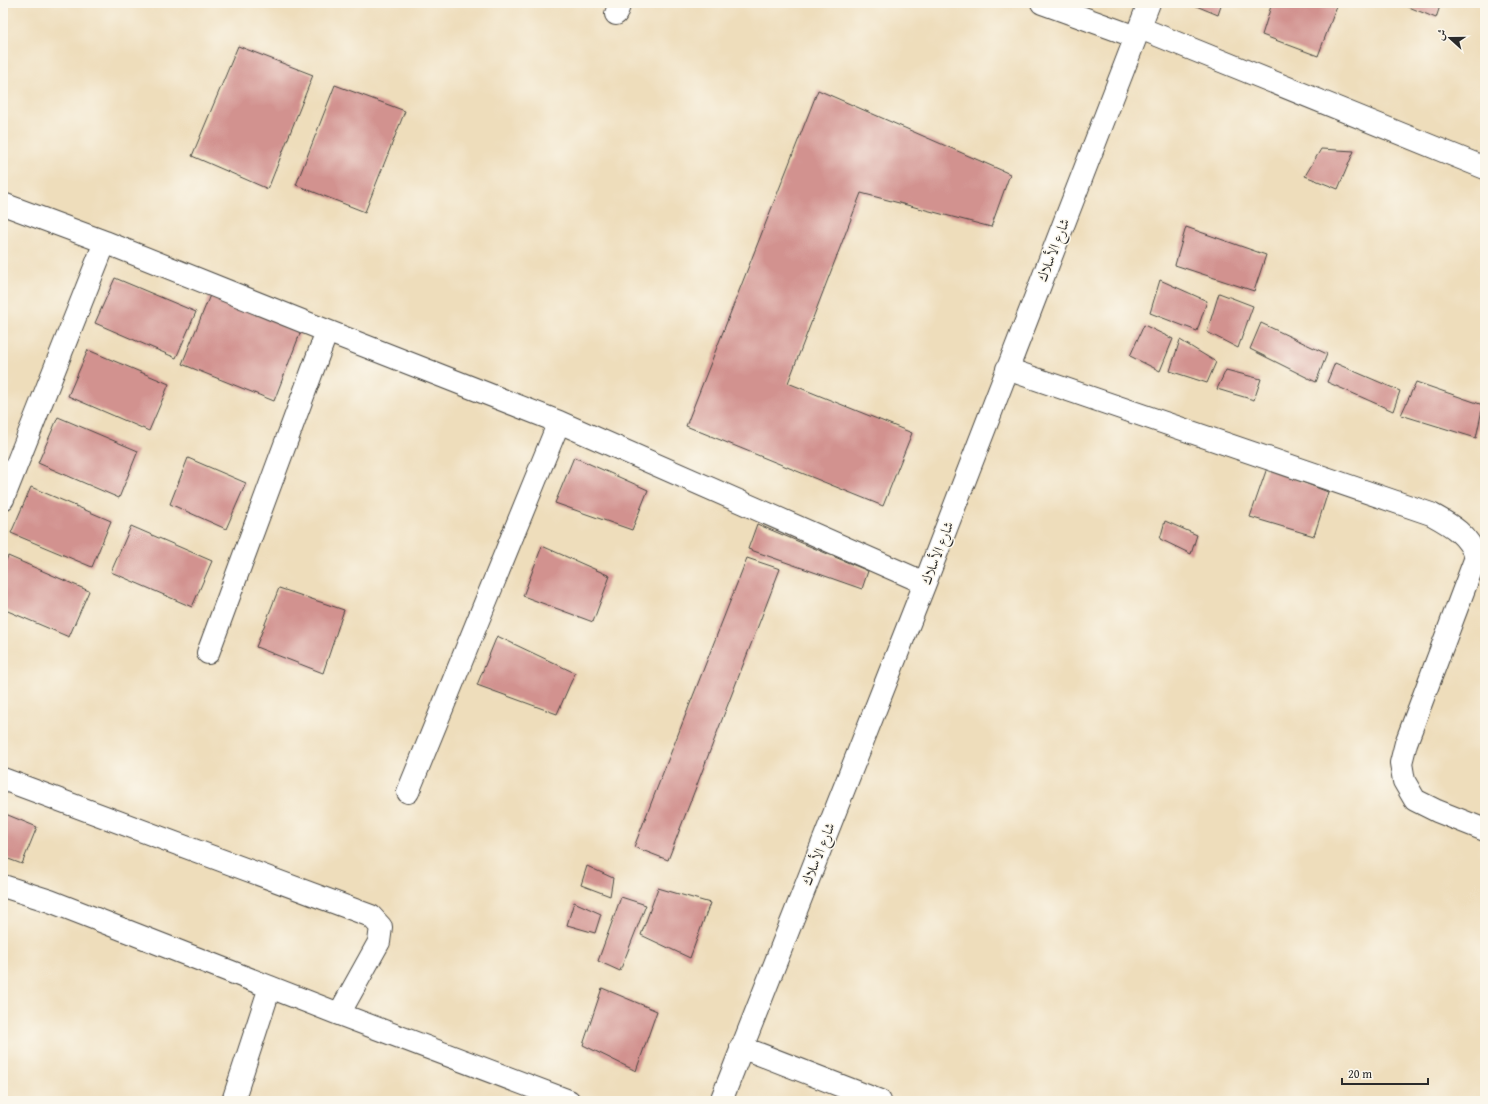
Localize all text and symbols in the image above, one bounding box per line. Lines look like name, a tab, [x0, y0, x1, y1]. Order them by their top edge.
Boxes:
north arrow	[1430, 18, 1470, 58]
text: ش	[1431, 26, 1450, 42]
street label: شارع الأسلاك	[1032, 215, 1076, 285]
street label: شارع الأسلاك	[916, 518, 960, 588]
street label: شارع الأسلاك	[796, 820, 842, 889]
scale bar	[1342, 1060, 1428, 1086]
text: 20 m	[1348, 1065, 1372, 1082]

